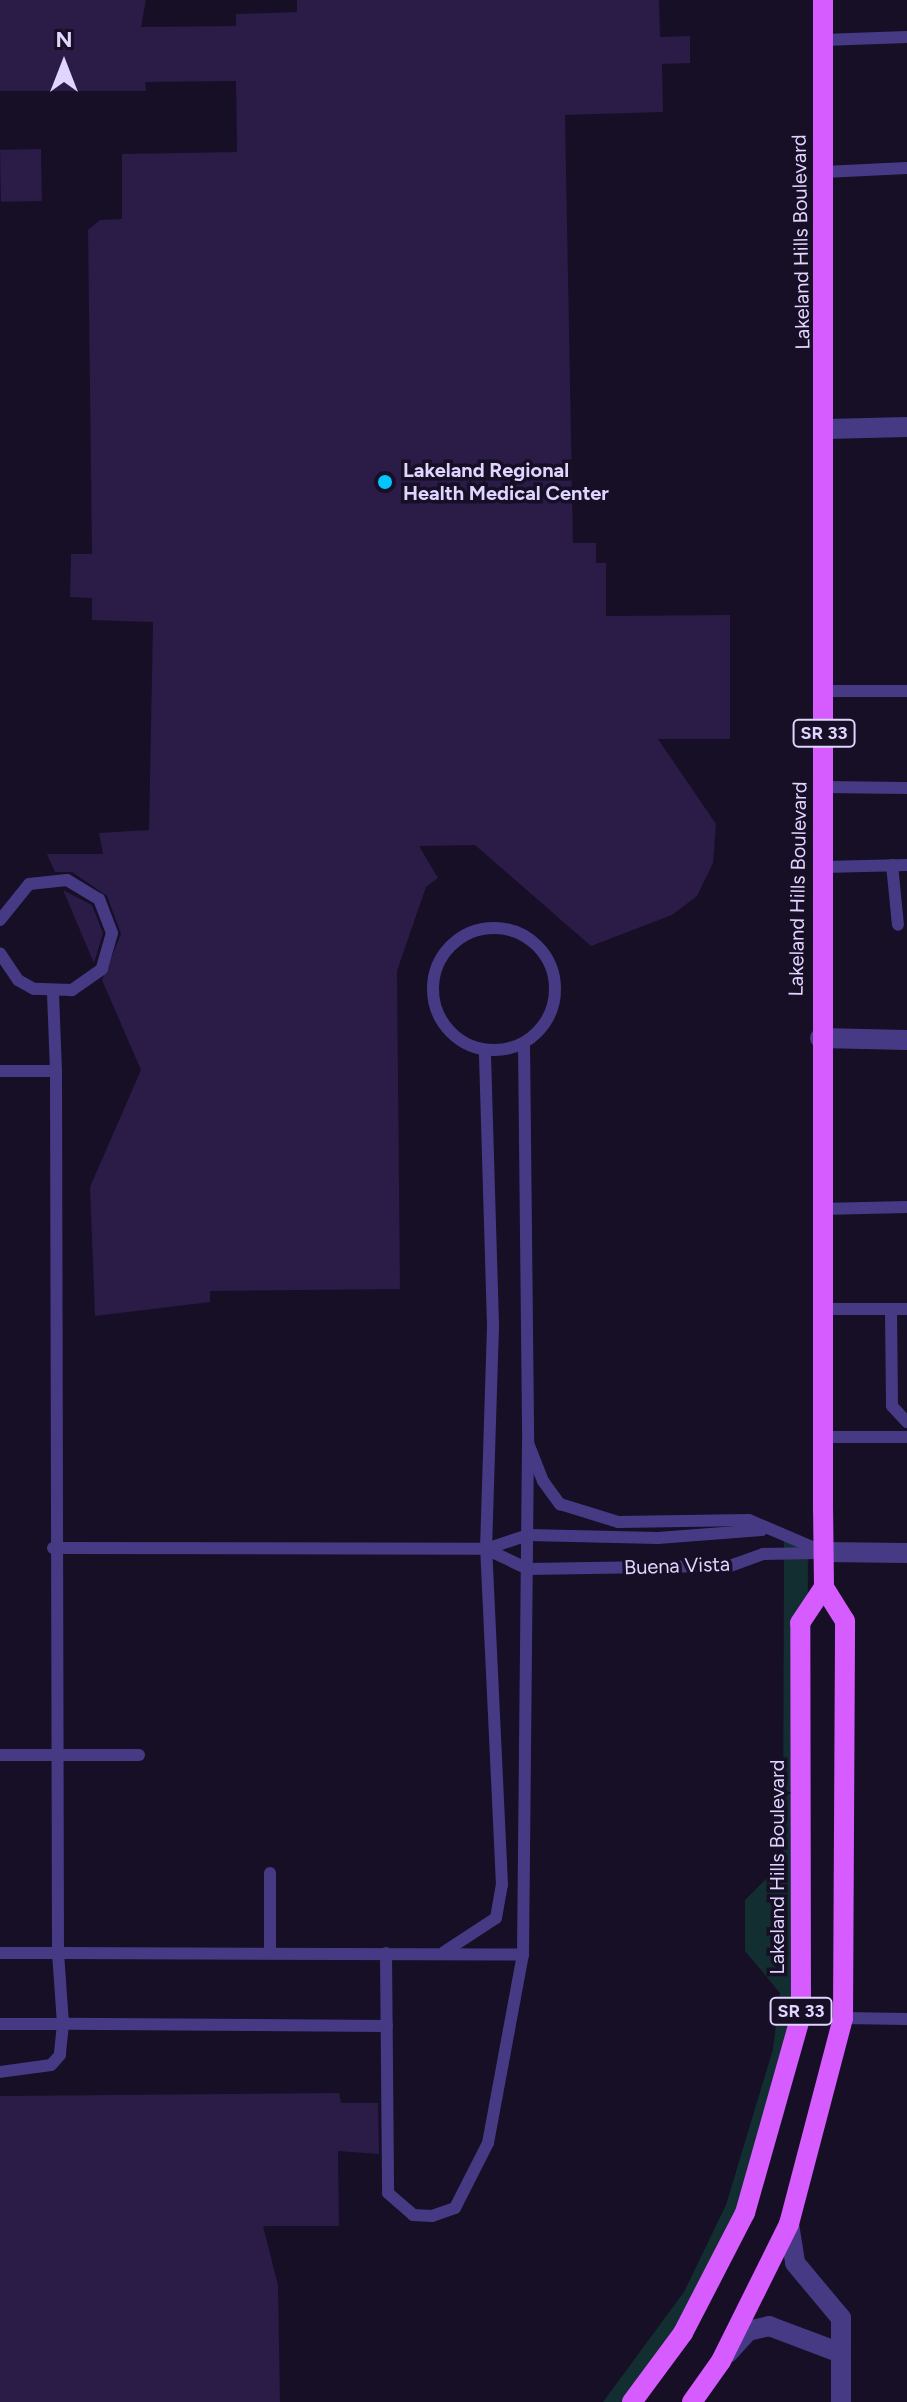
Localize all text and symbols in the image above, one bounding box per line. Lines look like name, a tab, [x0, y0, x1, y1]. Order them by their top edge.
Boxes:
north arrow	[24, 24, 104, 104]
text: N	[55, 26, 73, 53]
street label: Lakeland Hills Boulevard	[787, 134, 815, 350]
place label: Lakeland Regional Health Medical Center	[403, 458, 609, 505]
marker: Lakeland Regional Health Medical Center	[374, 471, 396, 493]
road number: SR 33	[792, 719, 856, 747]
street label: Lakeland Hills Boulevard	[784, 781, 812, 997]
street label: Buena Vista	[624, 1552, 730, 1580]
street label: Lakeland Hills Boulevard	[765, 1759, 789, 1975]
road number: SR 33	[769, 1997, 833, 2025]

